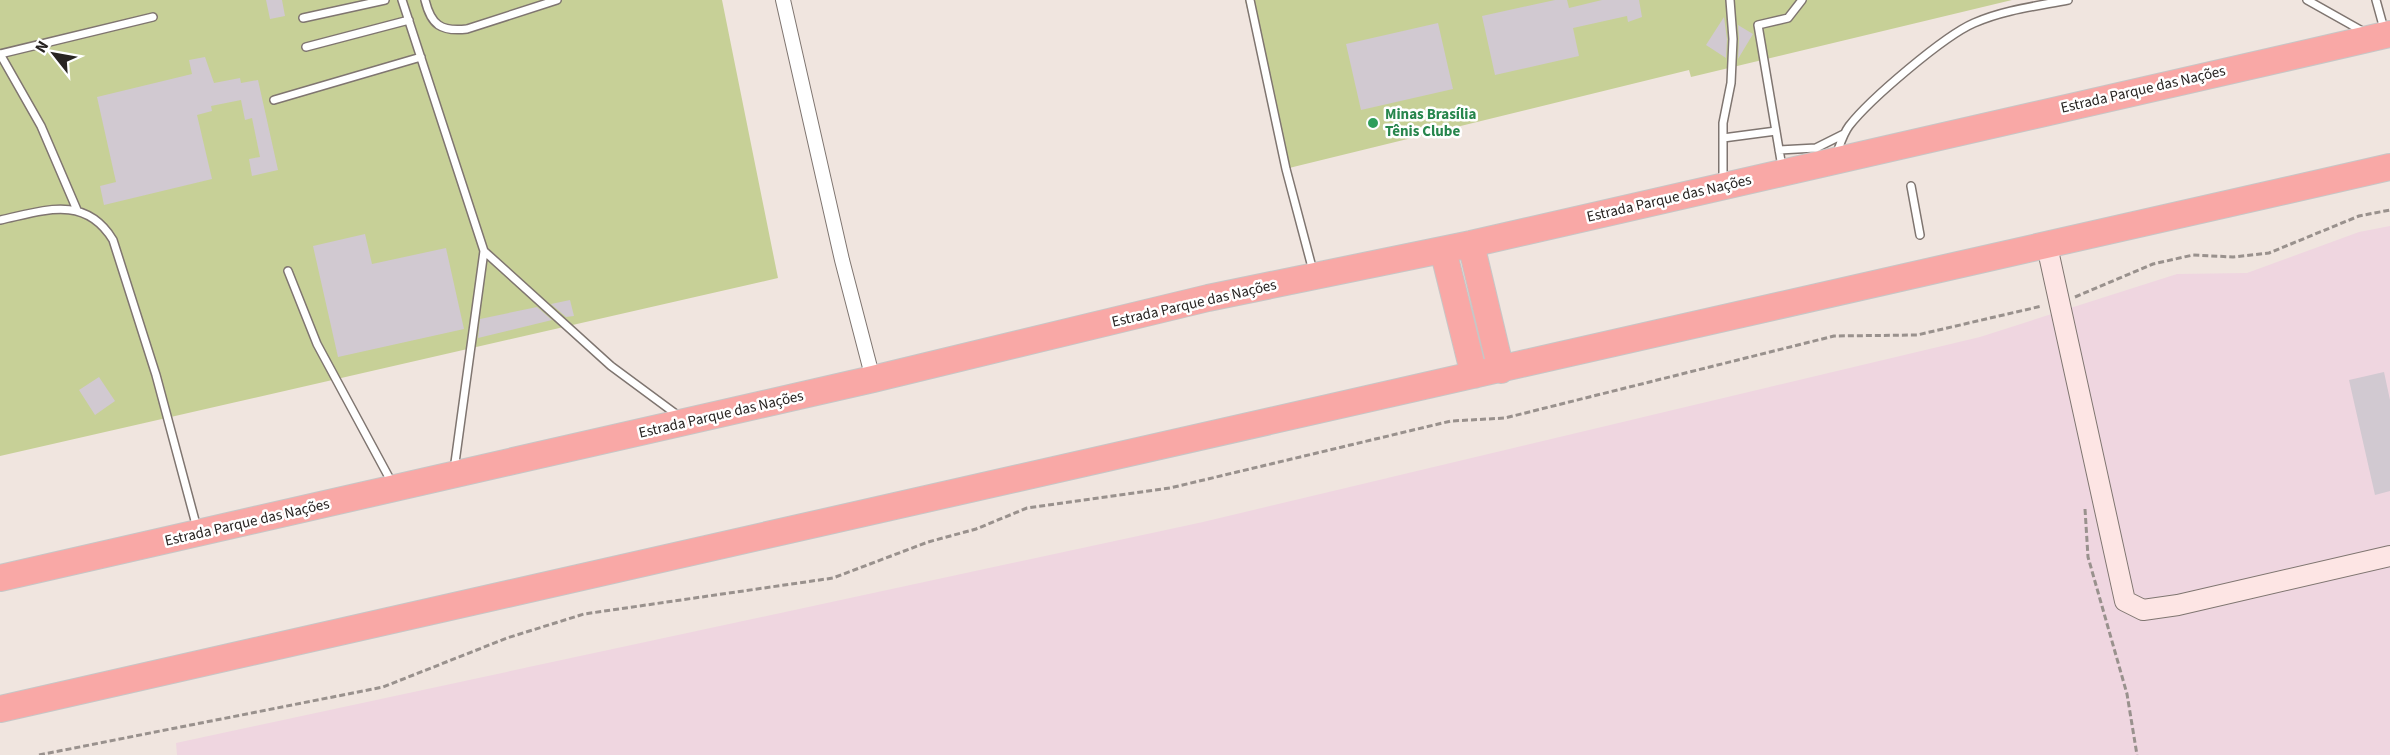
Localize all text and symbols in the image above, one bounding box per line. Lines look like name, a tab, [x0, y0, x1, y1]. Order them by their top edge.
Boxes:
north arrow	[24, 24, 84, 84]
text: N	[30, 37, 54, 57]
street label: Estrada Parque das Nações	[2059, 60, 2228, 119]
place label: Minas Brasília Tênis Clube	[1385, 104, 1476, 142]
marker: Minas Brasília Tênis Clube	[1366, 116, 1380, 130]
street label: Estrada Parque das Nações	[1585, 169, 1754, 228]
street label: Estrada Parque das Nações	[1110, 274, 1279, 333]
street label: Estrada Parque das Nações	[637, 385, 806, 444]
street label: Estrada Parque das Nações	[163, 493, 332, 552]

